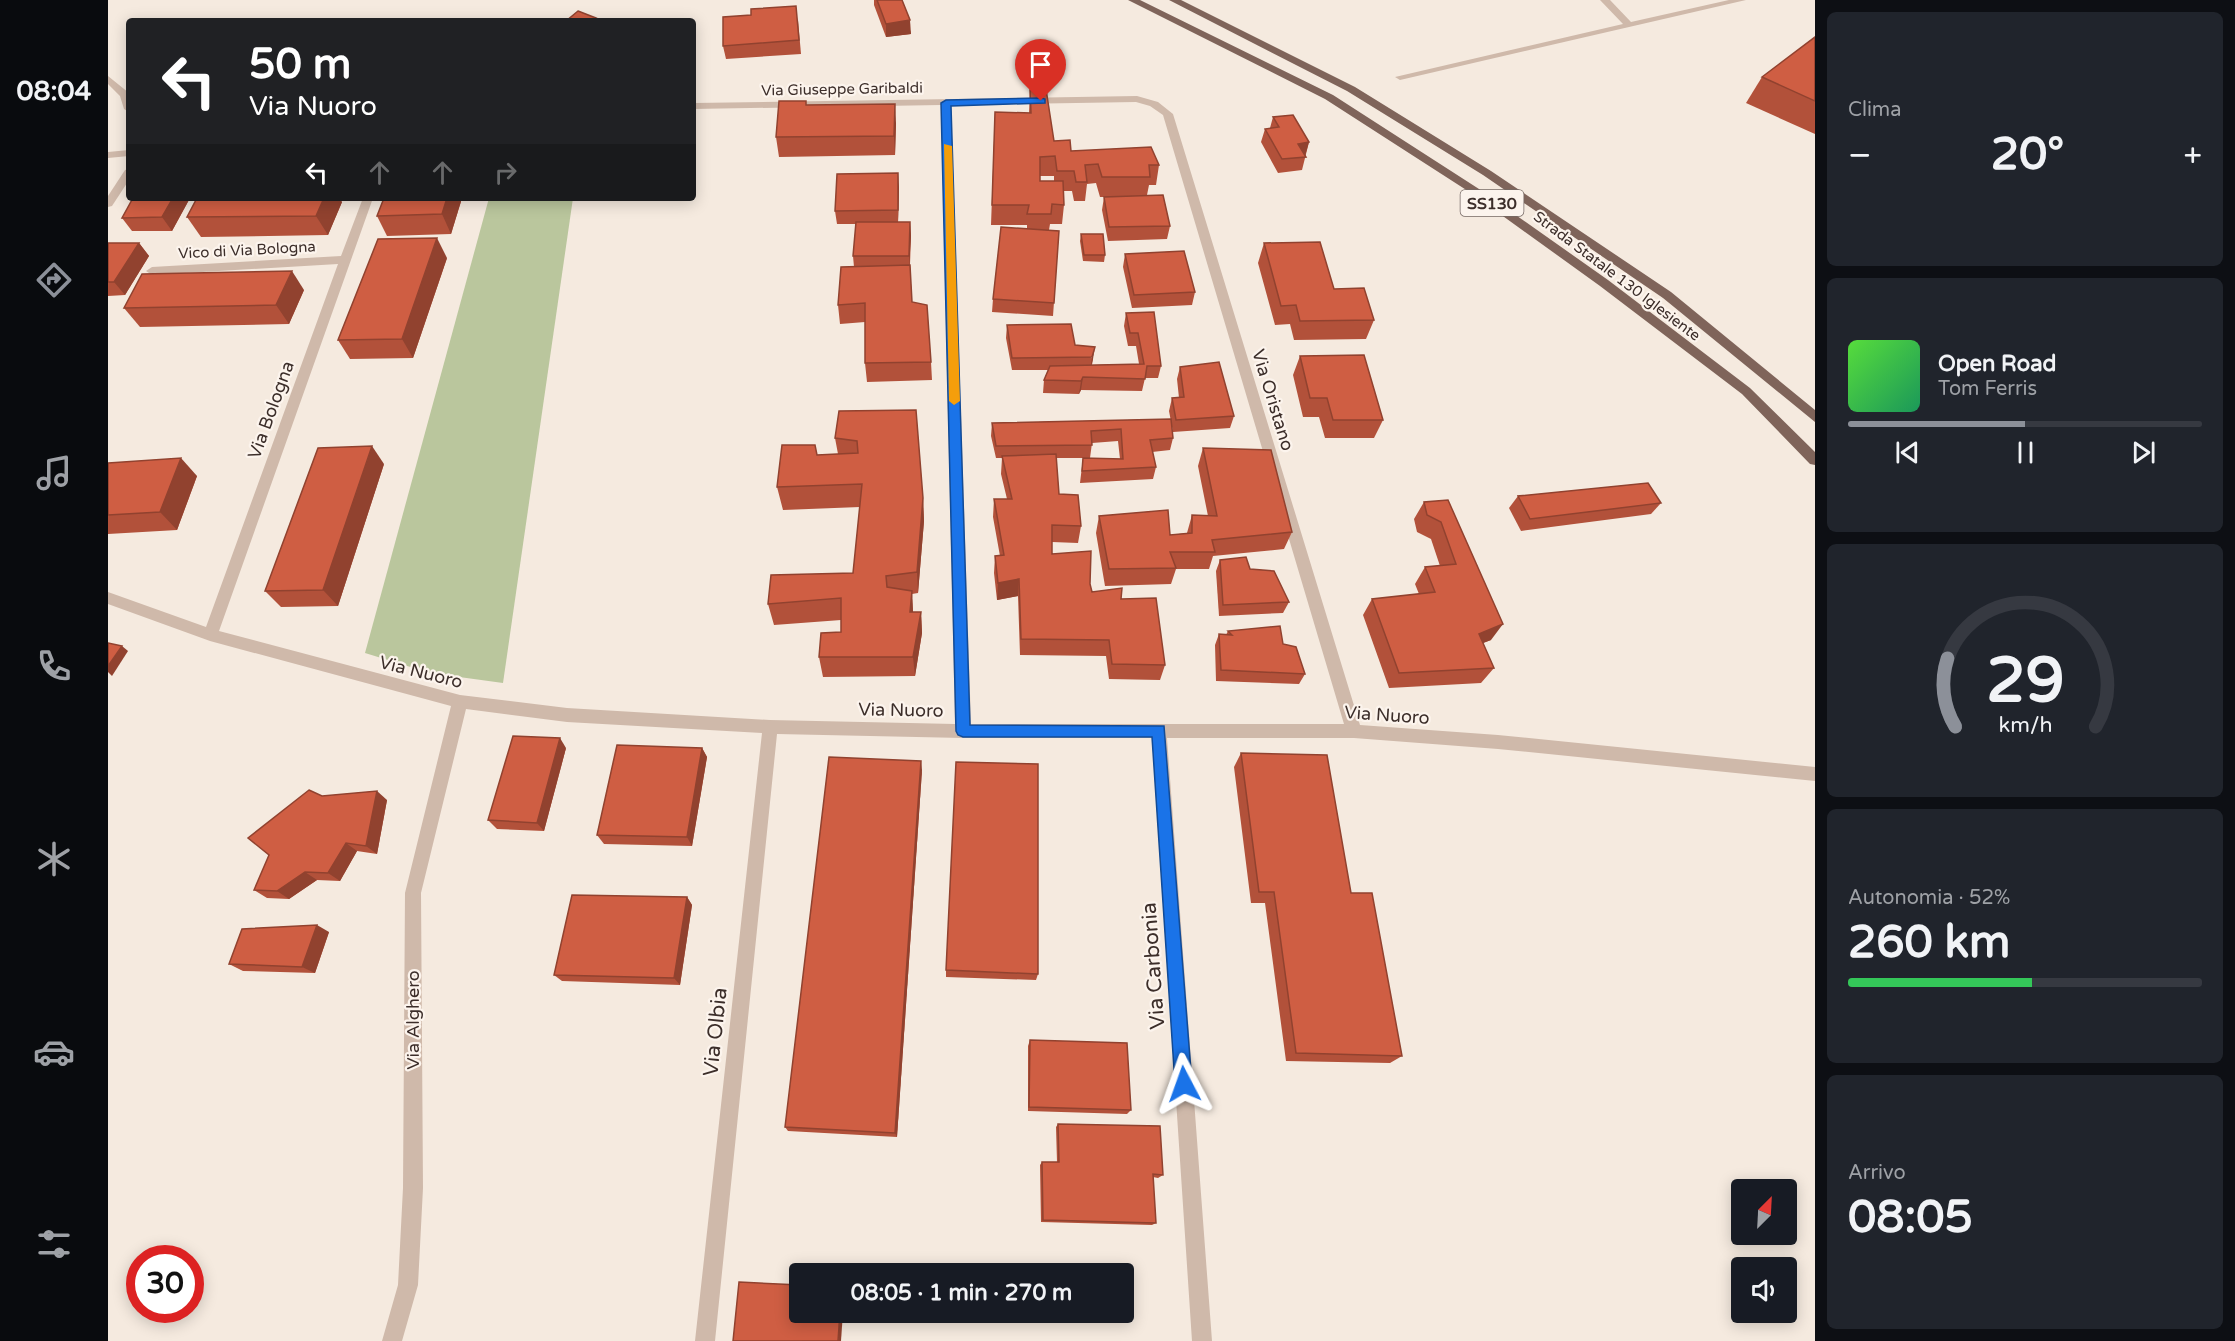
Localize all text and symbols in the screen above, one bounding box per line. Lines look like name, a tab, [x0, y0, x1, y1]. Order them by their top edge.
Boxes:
text: 50 m	[249, 39, 351, 90]
pin	[1015, 39, 1066, 101]
icon: left	[150, 42, 228, 120]
icon: arrive	[1024, 48, 1057, 81]
text: 08:04	[17, 75, 91, 108]
street label: Via Giuseppe Garibaldi	[761, 79, 923, 99]
text: Via Nuoro	[249, 90, 377, 123]
text: Clima	[1848, 98, 1901, 122]
text: 20°	[1991, 128, 2064, 182]
text: −	[1848, 136, 1872, 175]
text: +	[2183, 136, 2202, 175]
icon: left	[300, 156, 333, 189]
icon: ahead	[363, 156, 396, 189]
icon: ahead	[426, 156, 459, 189]
icon: right	[489, 156, 522, 189]
road number: SS130	[1460, 190, 1524, 216]
street label: Strada Statale 130 Iglesiente	[1530, 207, 1704, 345]
street label: Vico di Via Bologna	[178, 237, 316, 263]
icon: directions	[33, 259, 75, 301]
street label: Via Oristano	[1247, 347, 1299, 453]
text: Open Road	[1938, 351, 2056, 377]
street label: Via Bologna	[243, 358, 299, 462]
text: Tom Ferris	[1938, 377, 2037, 401]
icon: previous	[1891, 436, 1924, 469]
icon: pause	[2009, 436, 2042, 469]
icon: next	[2127, 436, 2160, 469]
icon: music	[33, 452, 75, 494]
icon: phone	[33, 645, 75, 687]
text: 29	[1986, 645, 2064, 720]
street label: Via Nuoro	[377, 651, 465, 693]
street label: Via Nuoro	[858, 698, 944, 722]
street label: Via Nuoro	[1344, 701, 1430, 729]
text: km/h	[1998, 713, 2052, 739]
icon: climate	[33, 838, 75, 880]
text: Autonomia · 52%	[1848, 886, 2010, 910]
street label: Via Carbonia	[1137, 902, 1170, 1030]
text: 260 km	[1848, 916, 2010, 970]
street label: Via Alghero	[402, 970, 424, 1070]
street label: Via Olbia	[698, 986, 733, 1078]
icon: car	[33, 1031, 75, 1073]
position arrow	[1152, 1052, 1216, 1116]
text: Arrivo	[1848, 1161, 1906, 1185]
north arrow	[1731, 1179, 1797, 1245]
map controls	[1731, 1179, 1797, 1323]
text: 08:05	[1848, 1191, 1973, 1245]
icon: filters	[33, 1223, 75, 1265]
speed limit sign: 30	[126, 1245, 204, 1323]
button: sound	[1731, 1257, 1797, 1323]
text: 08:05 · 1 min · 270 m	[851, 1280, 1072, 1306]

